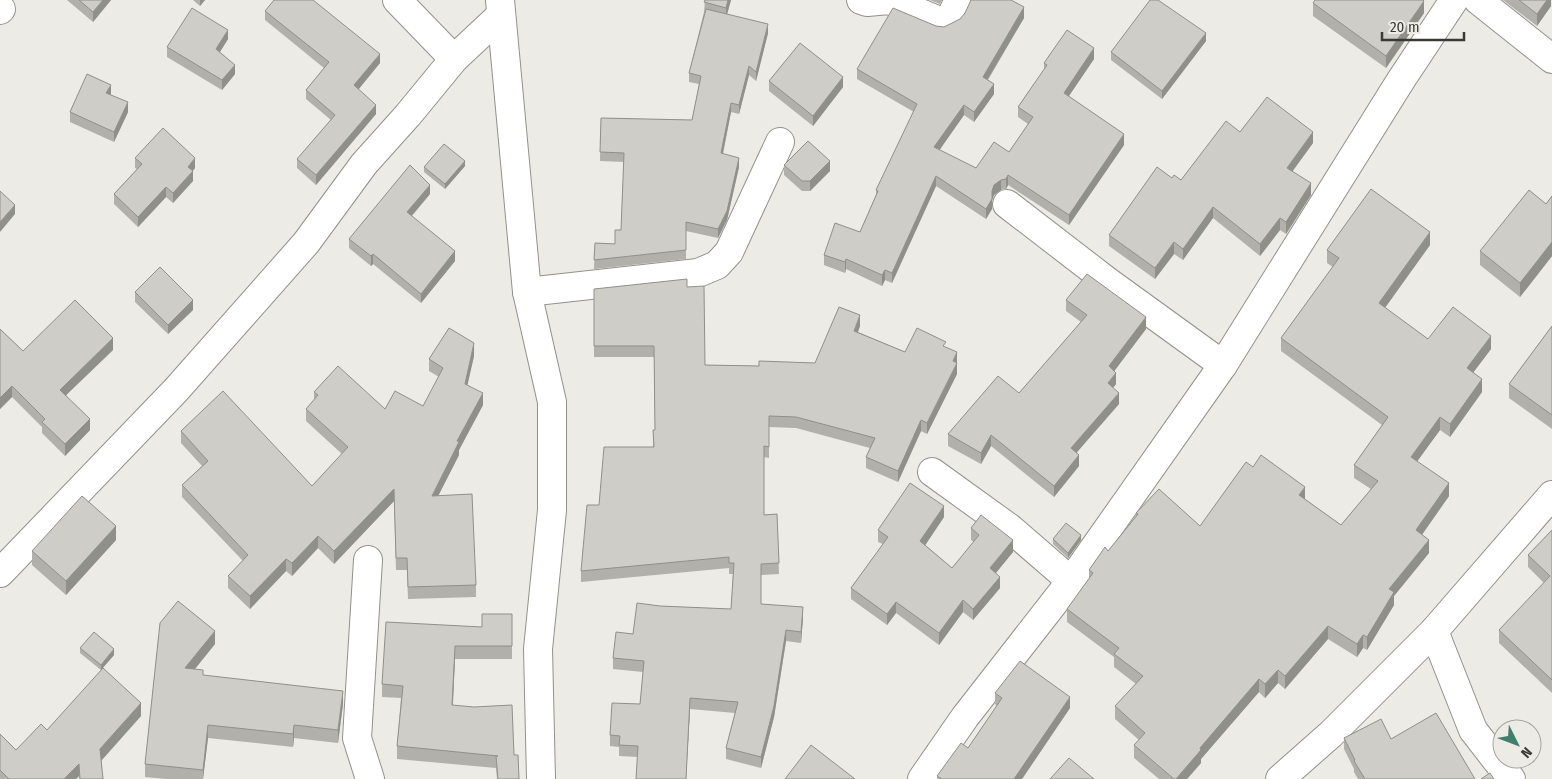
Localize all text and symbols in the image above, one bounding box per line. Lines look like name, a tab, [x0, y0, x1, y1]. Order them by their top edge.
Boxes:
scale bar	[1382, 10, 1464, 42]
text: 20 m	[1390, 18, 1420, 36]
north arrow	[1492, 719, 1542, 769]
text: N	[1517, 744, 1535, 761]

